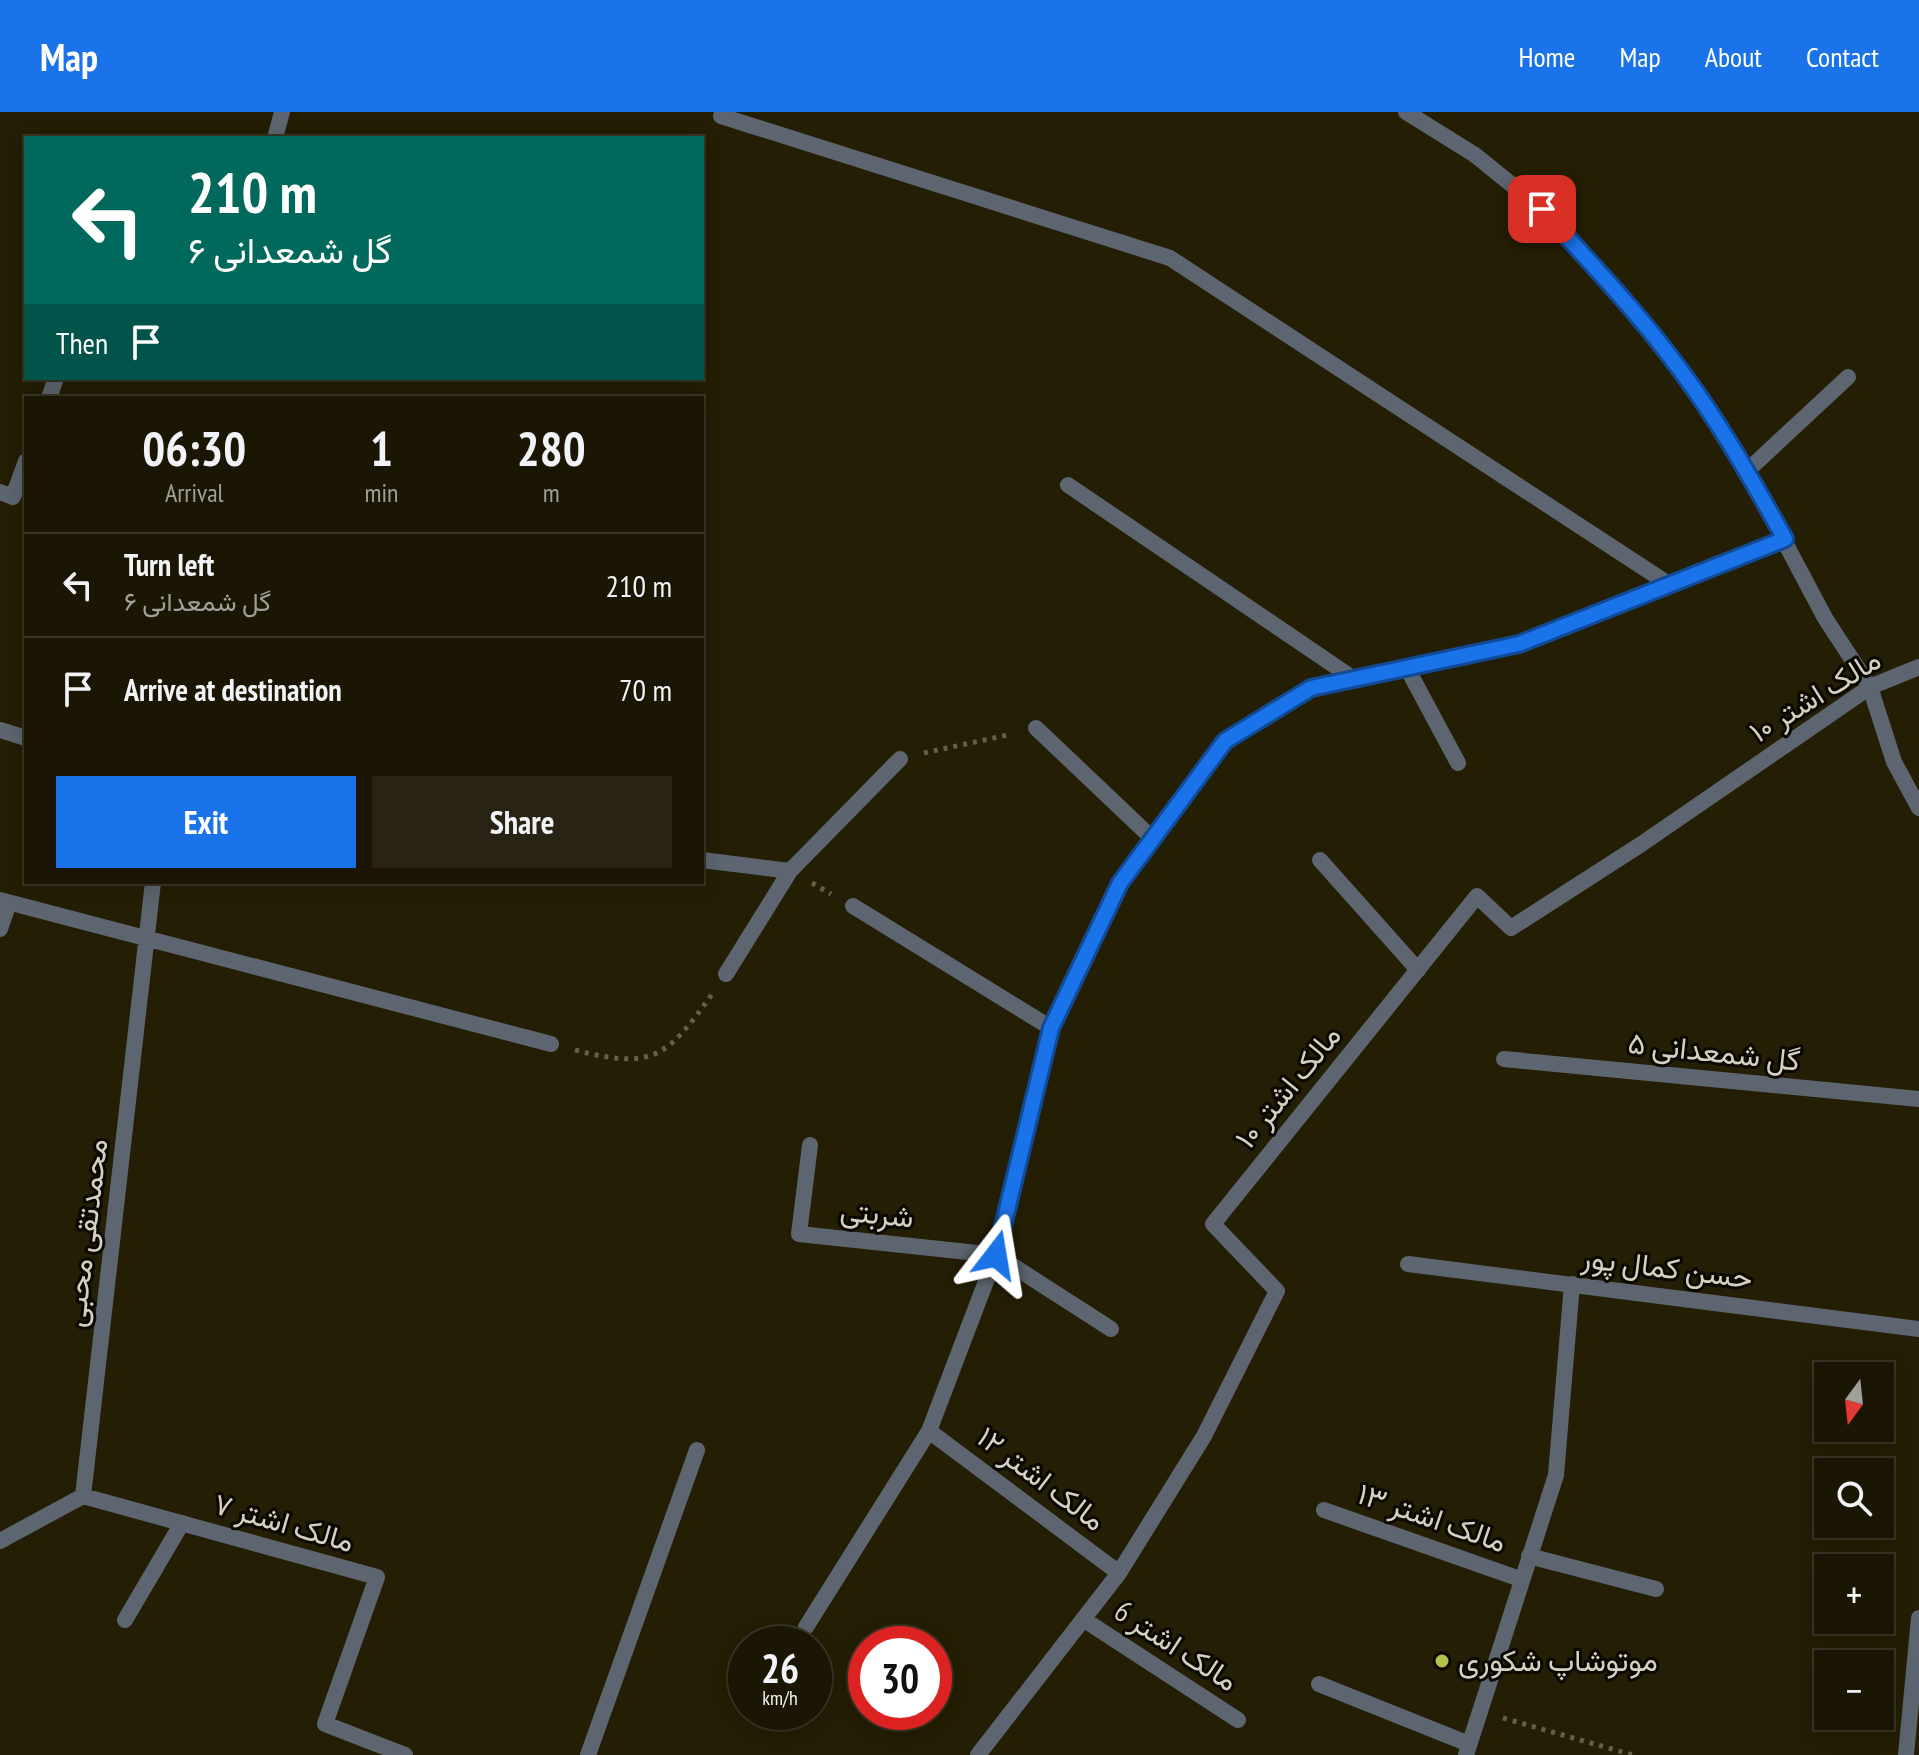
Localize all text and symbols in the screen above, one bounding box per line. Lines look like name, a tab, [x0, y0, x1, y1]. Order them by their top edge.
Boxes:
text: Map	[40, 32, 98, 81]
text: Home	[1519, 38, 1575, 75]
text: Map	[1619, 38, 1661, 75]
text: About	[1705, 38, 1762, 75]
text: Contact	[1806, 38, 1879, 75]
text: 210 m	[188, 156, 317, 228]
icon: left	[56, 168, 160, 272]
pin	[1508, 175, 1576, 243]
icon: arrive	[1520, 187, 1564, 231]
text: گل شمعدانی ۶	[188, 226, 392, 273]
icon: arrive	[124, 320, 168, 364]
text: Then	[56, 323, 108, 362]
text: 06:30	[142, 417, 246, 479]
text: 1	[370, 417, 393, 479]
text: 280	[517, 417, 586, 479]
text: Arrival	[165, 476, 224, 509]
text: min	[364, 476, 398, 509]
text: m	[543, 476, 560, 509]
text: Turn left	[124, 545, 214, 584]
icon: left	[56, 563, 100, 607]
text: 210 m	[606, 566, 672, 605]
text: گل شمعدانی ۶	[124, 585, 271, 618]
street label: مالک اشتر ۱۰	[1741, 639, 1887, 750]
icon: arrive	[56, 667, 100, 711]
text: Arrive at destination	[124, 670, 342, 709]
text: 70 m	[619, 670, 672, 709]
button: Exit	[56, 776, 356, 868]
button: Share	[372, 776, 672, 868]
street label: مالک اشتر ۱۰	[1225, 1016, 1348, 1156]
street label: گل شمعدانی ۵	[1626, 1022, 1802, 1079]
street label: محمدتقی محبی	[54, 1136, 115, 1329]
street label: شربتی	[839, 1189, 916, 1236]
position arrow	[954, 1213, 1038, 1297]
street label: حسن کمال پور	[1578, 1237, 1755, 1298]
north arrow	[1814, 1362, 1894, 1442]
map controls	[1814, 1362, 1894, 1730]
street label: مالک اشتر ۱۲	[970, 1417, 1114, 1539]
button: search	[1814, 1458, 1894, 1538]
street label: مالک اشتر ۱۳	[1353, 1473, 1512, 1560]
street label: مالک اشتر ۷	[210, 1483, 359, 1560]
button: +	[1814, 1554, 1894, 1634]
street label: مالک اشتر 6	[1108, 1590, 1246, 1699]
speed limit sign: 30	[848, 1626, 952, 1730]
place label: موتوشاپ شکوری	[1458, 1640, 1658, 1681]
text: 26	[761, 1642, 799, 1694]
button: −	[1814, 1650, 1894, 1730]
marker: موتوشاپ شکوری	[1433, 1652, 1451, 1670]
text: km/h	[762, 1685, 798, 1711]

